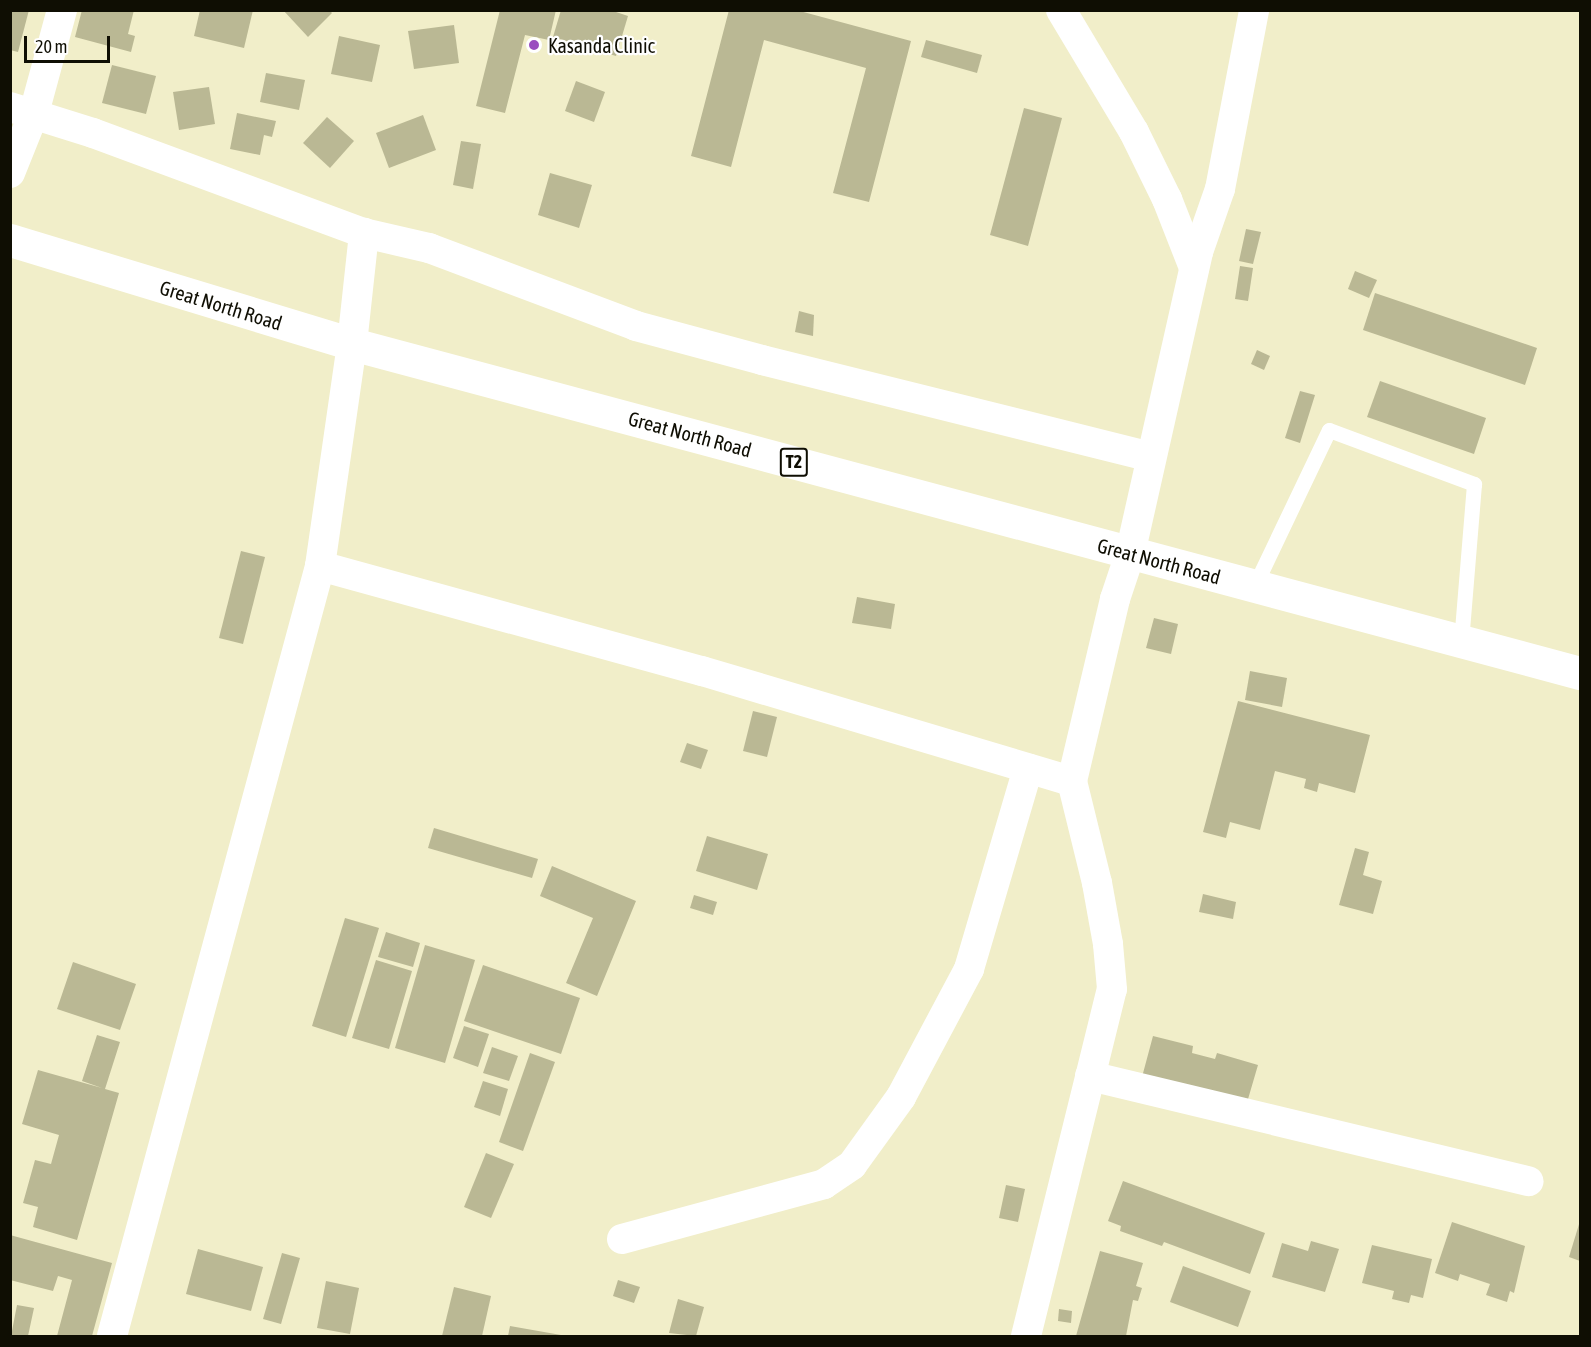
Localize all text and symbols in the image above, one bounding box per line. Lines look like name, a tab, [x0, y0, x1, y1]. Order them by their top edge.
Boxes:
scale bar	[27, 24, 112, 62]
place label: Kasanda Clinic	[548, 33, 655, 57]
text: 20 m	[35, 36, 67, 57]
marker: Kasanda Clinic	[525, 36, 543, 54]
street label: Great North Road	[157, 275, 285, 335]
street label: Great North Road	[626, 406, 754, 462]
road number: T2	[779, 447, 809, 477]
street label: Great North Road	[1095, 533, 1223, 589]

